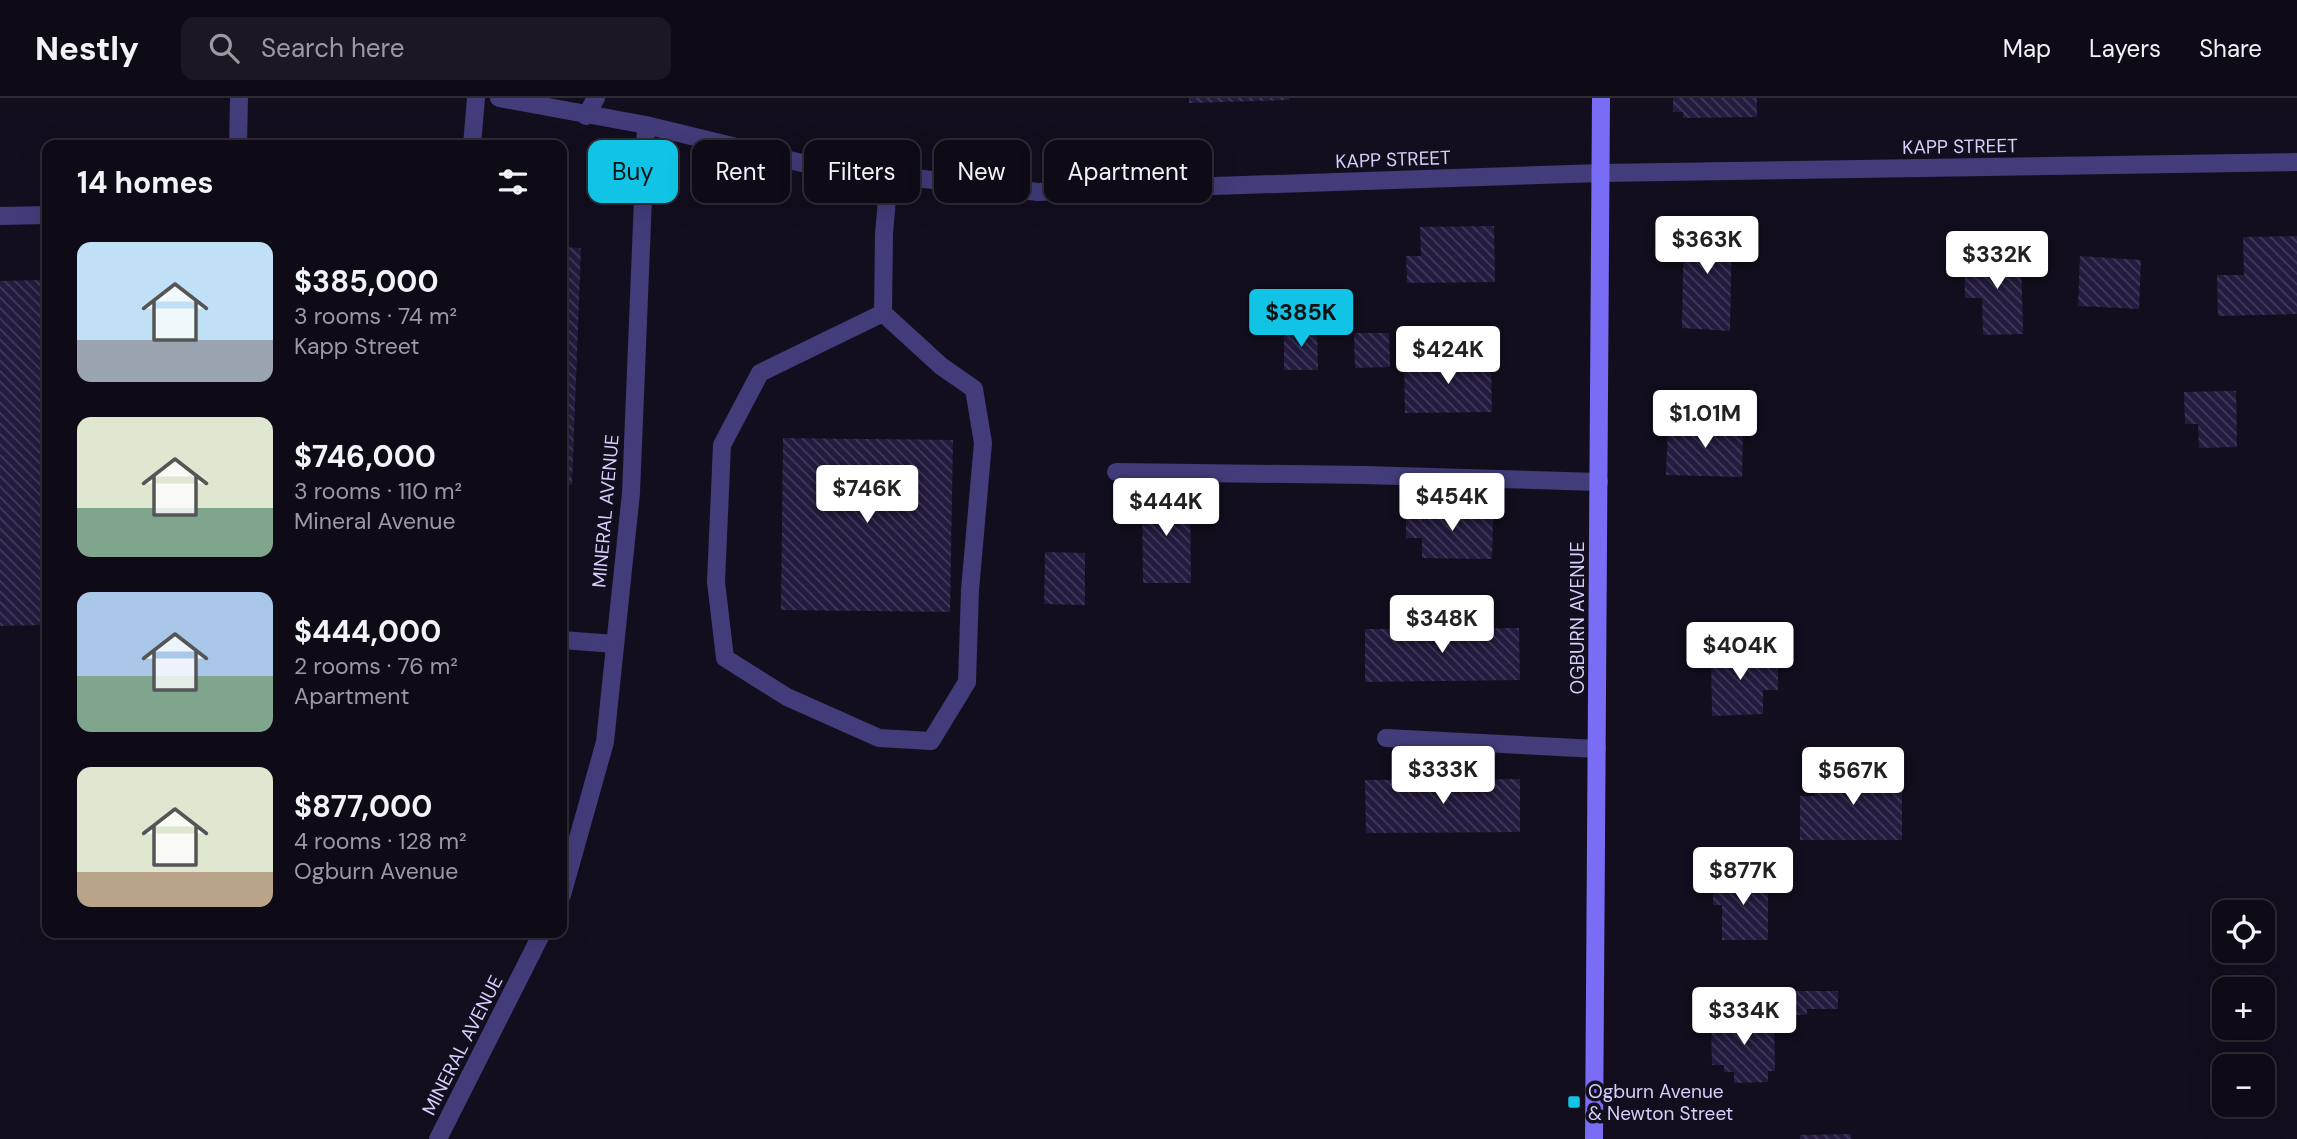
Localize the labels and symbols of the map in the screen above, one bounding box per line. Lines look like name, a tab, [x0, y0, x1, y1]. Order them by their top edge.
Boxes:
street label: KAPP STREET	[1902, 133, 2018, 160]
street label: KAPP STREET	[1335, 145, 1452, 174]
pin: $363K	[1658, 216, 1756, 276]
pin: $332K	[1948, 232, 2046, 291]
pin: $385K	[1252, 289, 1350, 349]
pin: $424K	[1399, 327, 1497, 386]
pin: $1.01M	[1648, 390, 1762, 450]
street label: MINERAL AVENUE	[586, 433, 625, 589]
pin: $746K	[818, 466, 916, 525]
pin: $454K	[1403, 474, 1501, 533]
pin: $444K	[1117, 478, 1215, 538]
street label: OGBURN AVENUE	[1565, 541, 1590, 695]
pin: $348K	[1393, 596, 1491, 655]
pin: $404K	[1691, 622, 1789, 682]
pin: $333K	[1394, 746, 1492, 806]
pin: $567K	[1804, 748, 1902, 807]
pin: $877K	[1694, 848, 1792, 907]
street label: MINERAL AVENUE	[416, 971, 508, 1119]
pin: $334K	[1695, 988, 1793, 1047]
place label: Ogburn Avenue & Newton Street	[1588, 1079, 1733, 1126]
marker: Ogburn Avenue & Newton Street	[1566, 1094, 1582, 1110]

